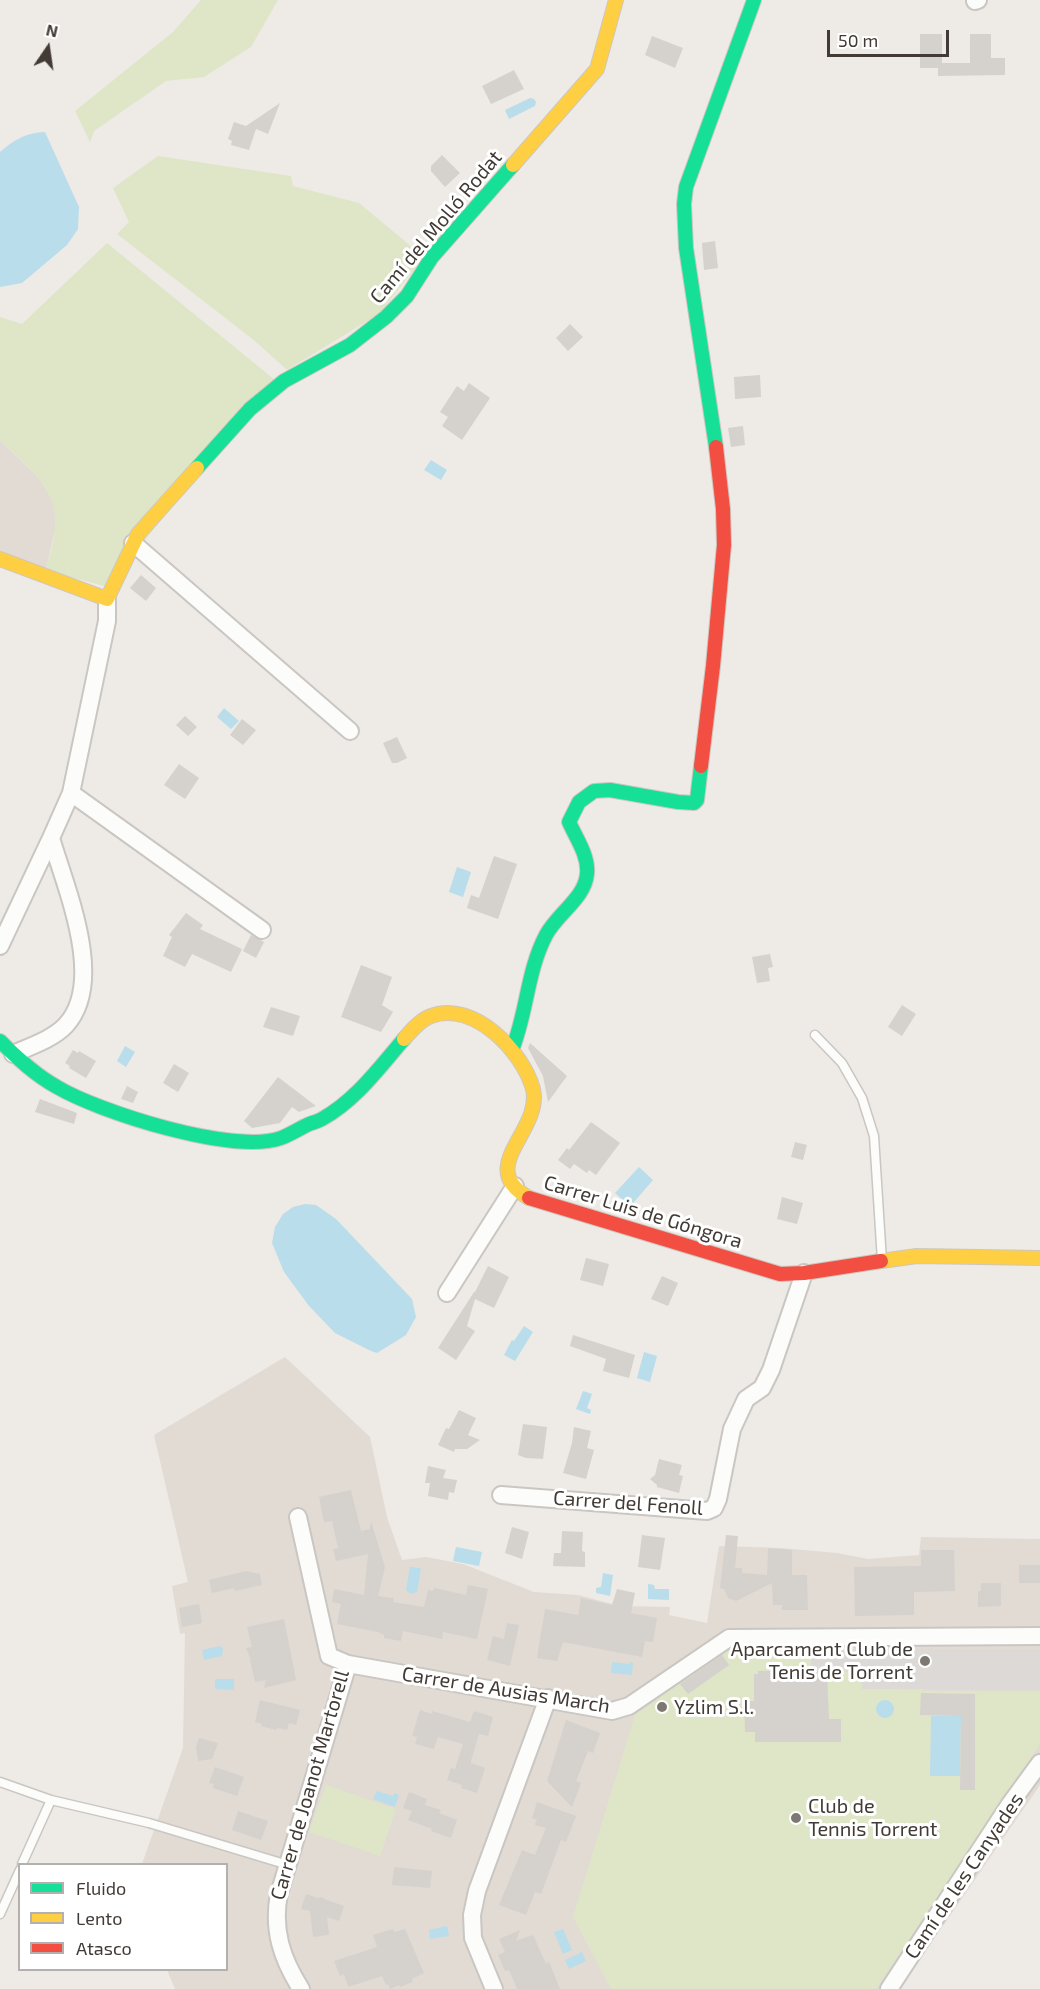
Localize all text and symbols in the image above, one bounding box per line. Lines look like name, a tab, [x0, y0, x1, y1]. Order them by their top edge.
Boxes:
north arrow	[18, 18, 78, 78]
scale bar	[830, 18, 952, 56]
text: N	[44, 19, 60, 41]
text: 50 m	[838, 29, 878, 51]
street label: Camí del Molló Rodat	[365, 146, 507, 308]
street label: Carrer Luis de Góngora	[541, 1170, 745, 1254]
street label: Carrer del Fenoll	[552, 1486, 704, 1520]
place label: Aparcament Club de Tenis de Torrent	[731, 1637, 913, 1684]
marker: Aparcament Club de Tenis de Torrent	[918, 1654, 932, 1668]
street label: Carrer de Ausias March	[400, 1662, 612, 1718]
street label: Carrer de Joanot Martorell	[266, 1667, 354, 1903]
place label: Yzlim S.l.	[674, 1695, 754, 1719]
marker: Yzlim S.l.	[655, 1700, 669, 1714]
street label: Camí de les Canyades	[899, 1788, 1029, 1964]
place label: Club de Tennis Torrent	[808, 1794, 937, 1841]
marker: Club de Tennis Torrent	[789, 1811, 803, 1825]
legend	[18, 1863, 228, 1971]
text: Fluido	[76, 1877, 126, 1899]
text: Lento	[76, 1907, 122, 1929]
text: Atasco	[76, 1937, 132, 1959]

